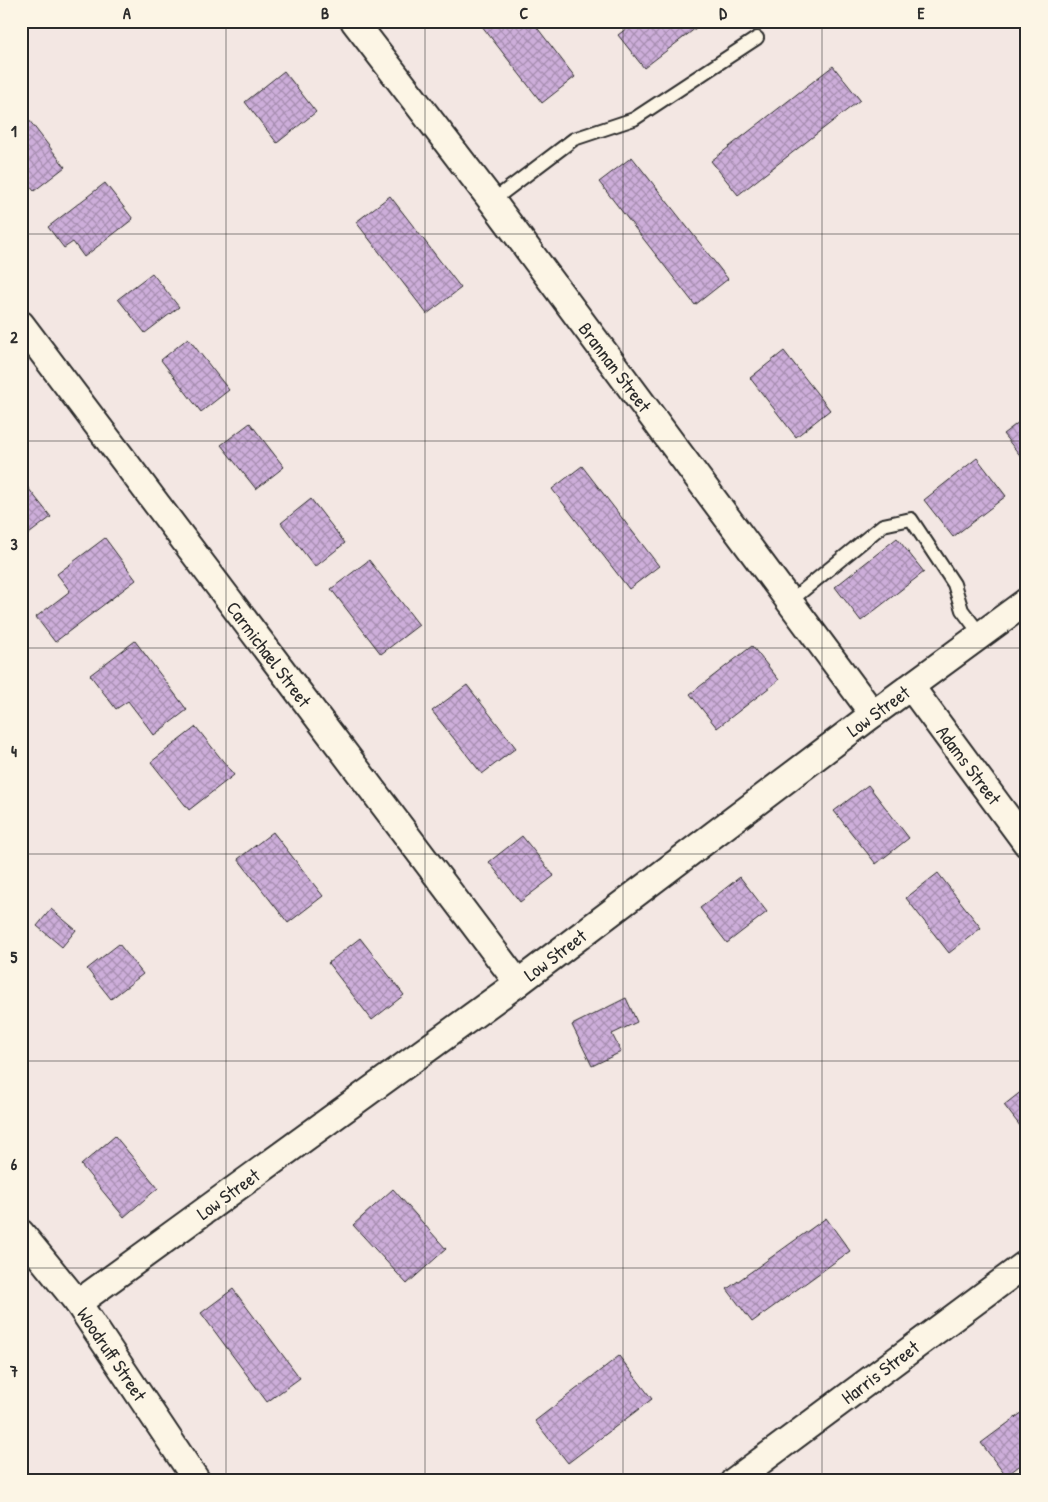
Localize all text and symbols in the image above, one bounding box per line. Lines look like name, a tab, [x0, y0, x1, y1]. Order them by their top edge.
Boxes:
text: A	[123, 2, 131, 24]
text: B	[321, 2, 329, 24]
text: C	[520, 2, 529, 24]
text: D	[719, 2, 727, 24]
text: E	[917, 2, 925, 24]
text: 1	[11, 120, 17, 142]
street label: Brannan Street	[573, 317, 658, 418]
text: 2	[10, 326, 18, 348]
text: 3	[10, 533, 18, 555]
street label: Carmichael Street	[221, 596, 318, 713]
street label: Low Street	[841, 679, 915, 743]
street label: Adams Street	[931, 720, 1008, 810]
text: 4	[11, 740, 17, 762]
street label: Low Street	[518, 923, 592, 987]
text: 5	[11, 946, 18, 968]
text: 6	[11, 1153, 18, 1175]
street label: Low Street	[191, 1162, 265, 1226]
street label: Woodruff Street	[71, 1302, 153, 1406]
street label: Harris Street	[836, 1334, 925, 1410]
text: 7	[9, 1360, 18, 1382]

